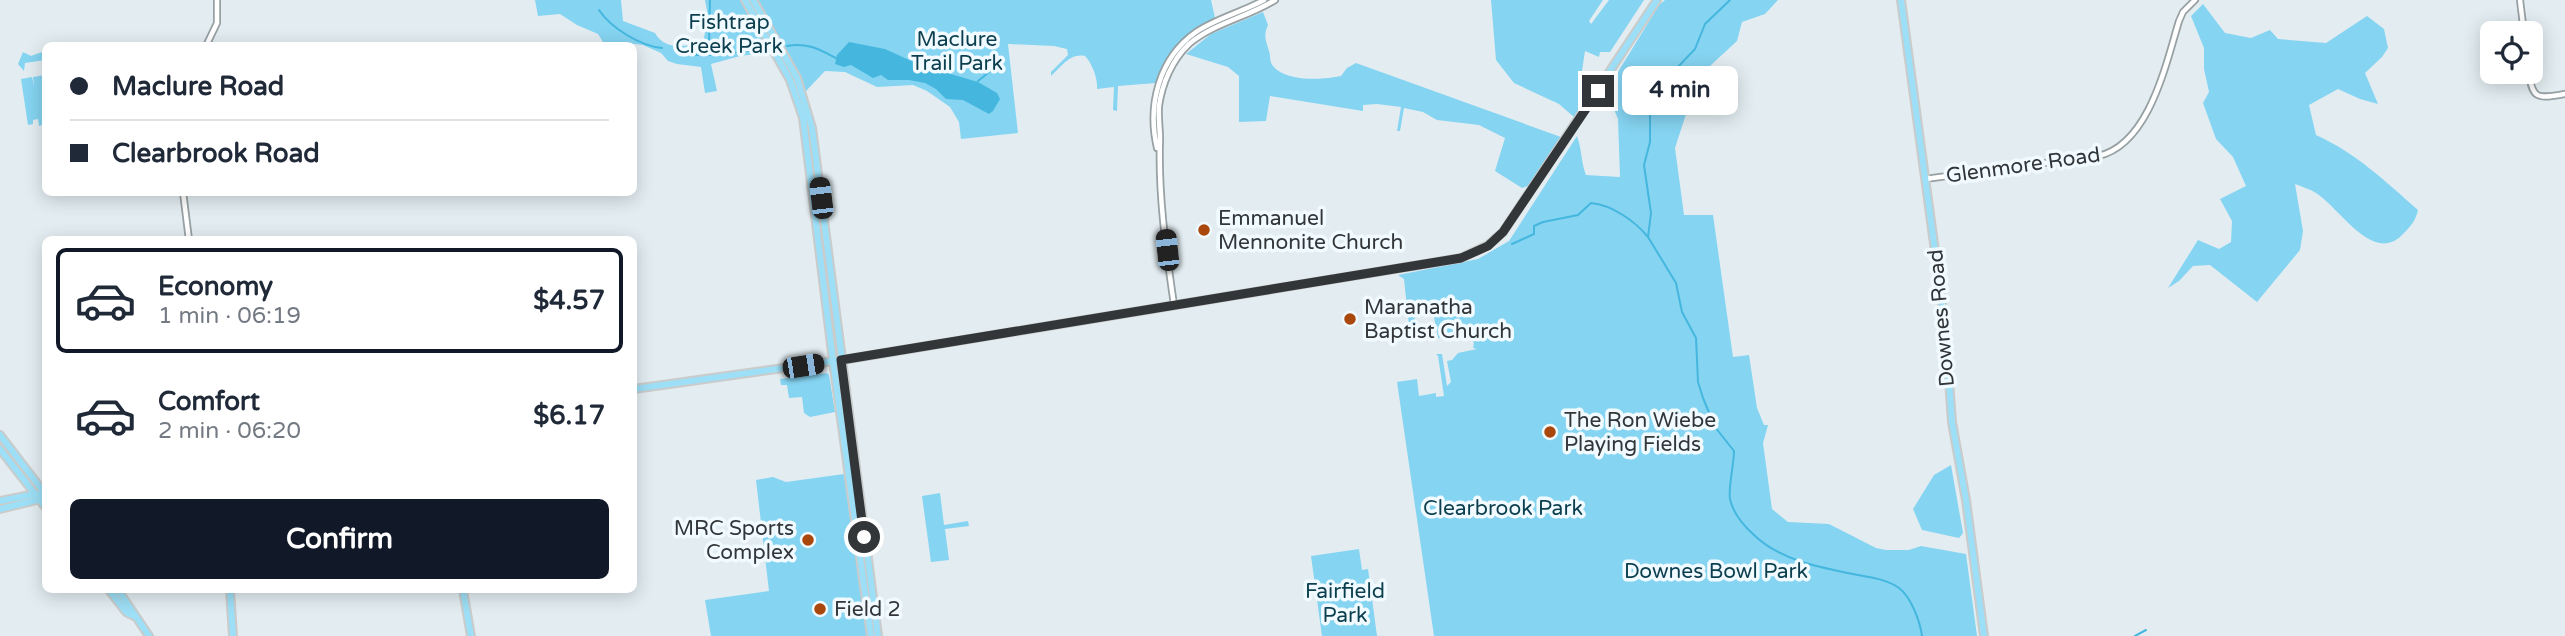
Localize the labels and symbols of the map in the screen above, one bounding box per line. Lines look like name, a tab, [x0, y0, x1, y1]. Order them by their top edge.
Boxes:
park label: Fishtrap Creek Park	[675, 10, 783, 59]
park label: Maclure Trail Park	[911, 27, 1003, 76]
callout: 4 min	[1622, 66, 1738, 116]
route end	[1582, 75, 1614, 107]
street label: Glenmore Road	[1944, 142, 2102, 189]
car	[809, 176, 834, 220]
place label: Emmanuel Mennonite Church	[1218, 206, 1403, 255]
marker: Emmanuel Mennonite Church	[1196, 222, 1212, 238]
car	[1155, 228, 1180, 272]
street label: Downes Road	[1923, 248, 1960, 388]
place label: Maranatha Baptist Church	[1364, 295, 1512, 344]
marker: Maranatha Baptist Church	[1342, 311, 1358, 327]
car	[781, 352, 826, 380]
place label: The Ron Wiebe Playing Fields	[1564, 408, 1716, 457]
marker: The Ron Wiebe Playing Fields	[1542, 424, 1558, 440]
park label: Clearbrook Park	[1423, 496, 1583, 521]
place label: MRC Sports Complex	[674, 516, 794, 565]
route start	[848, 521, 880, 553]
marker: MRC Sports Complex	[800, 532, 816, 548]
park label: Downes Bowl Park	[1624, 559, 1808, 584]
park label: Fairfield Park	[1305, 579, 1385, 628]
place label: Field 2	[834, 597, 901, 622]
marker: Field 2	[812, 601, 828, 617]

